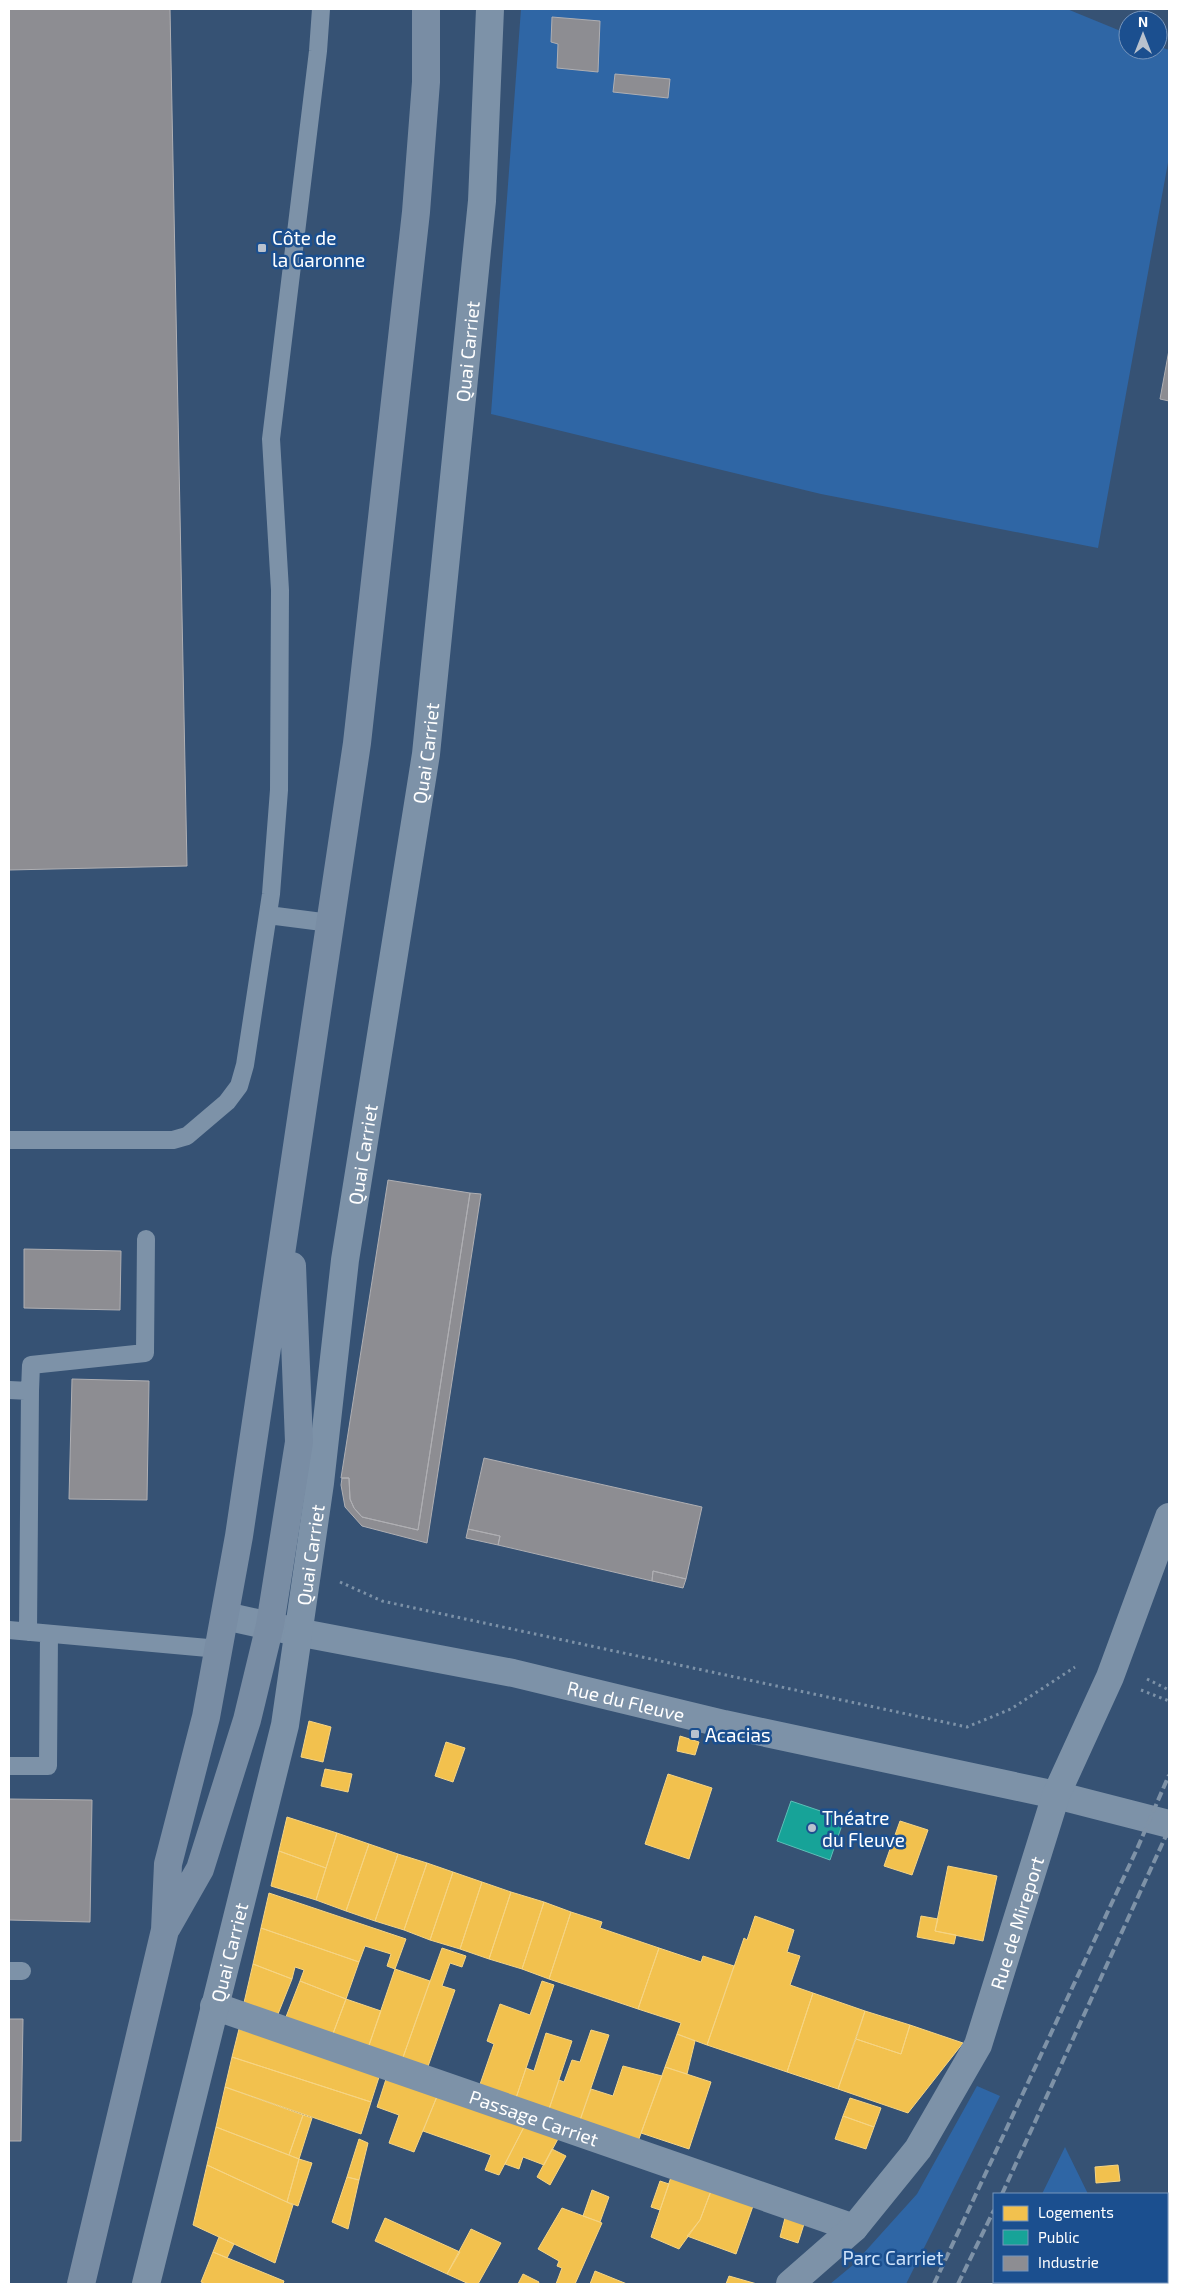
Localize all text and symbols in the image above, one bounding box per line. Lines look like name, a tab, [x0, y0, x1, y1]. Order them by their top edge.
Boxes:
north arrow	[1118, 10, 1168, 60]
text: N	[1138, 13, 1148, 30]
place label: Côte de la Garonne	[272, 226, 365, 271]
marker: Côte de la Garonne	[256, 242, 268, 254]
street label: Quai Carriet	[450, 300, 483, 403]
street label: Quai Carriet	[407, 702, 443, 805]
street label: Quai Carriet	[343, 1102, 381, 1206]
street label: Quai Carriet	[291, 1503, 328, 1607]
street label: Rue du Fleuve	[565, 1675, 687, 1726]
place label: Acacias	[705, 1723, 771, 1746]
marker: Acacias	[689, 1728, 701, 1740]
place label: Théatre du Fleuve	[822, 1806, 905, 1851]
marker: Théatre du Fleuve	[806, 1822, 818, 1834]
street label: Rue de Mireport	[985, 1853, 1048, 1992]
street label: Quai Carriet	[205, 1900, 252, 2004]
street label: Passage Carriet	[467, 2084, 602, 2150]
legend	[993, 2193, 1168, 2283]
text: Logements	[1038, 2203, 1114, 2221]
text: Public	[1038, 2228, 1079, 2246]
park label: Parc Carriet	[842, 2246, 944, 2269]
text: Industrie	[1038, 2253, 1099, 2271]

